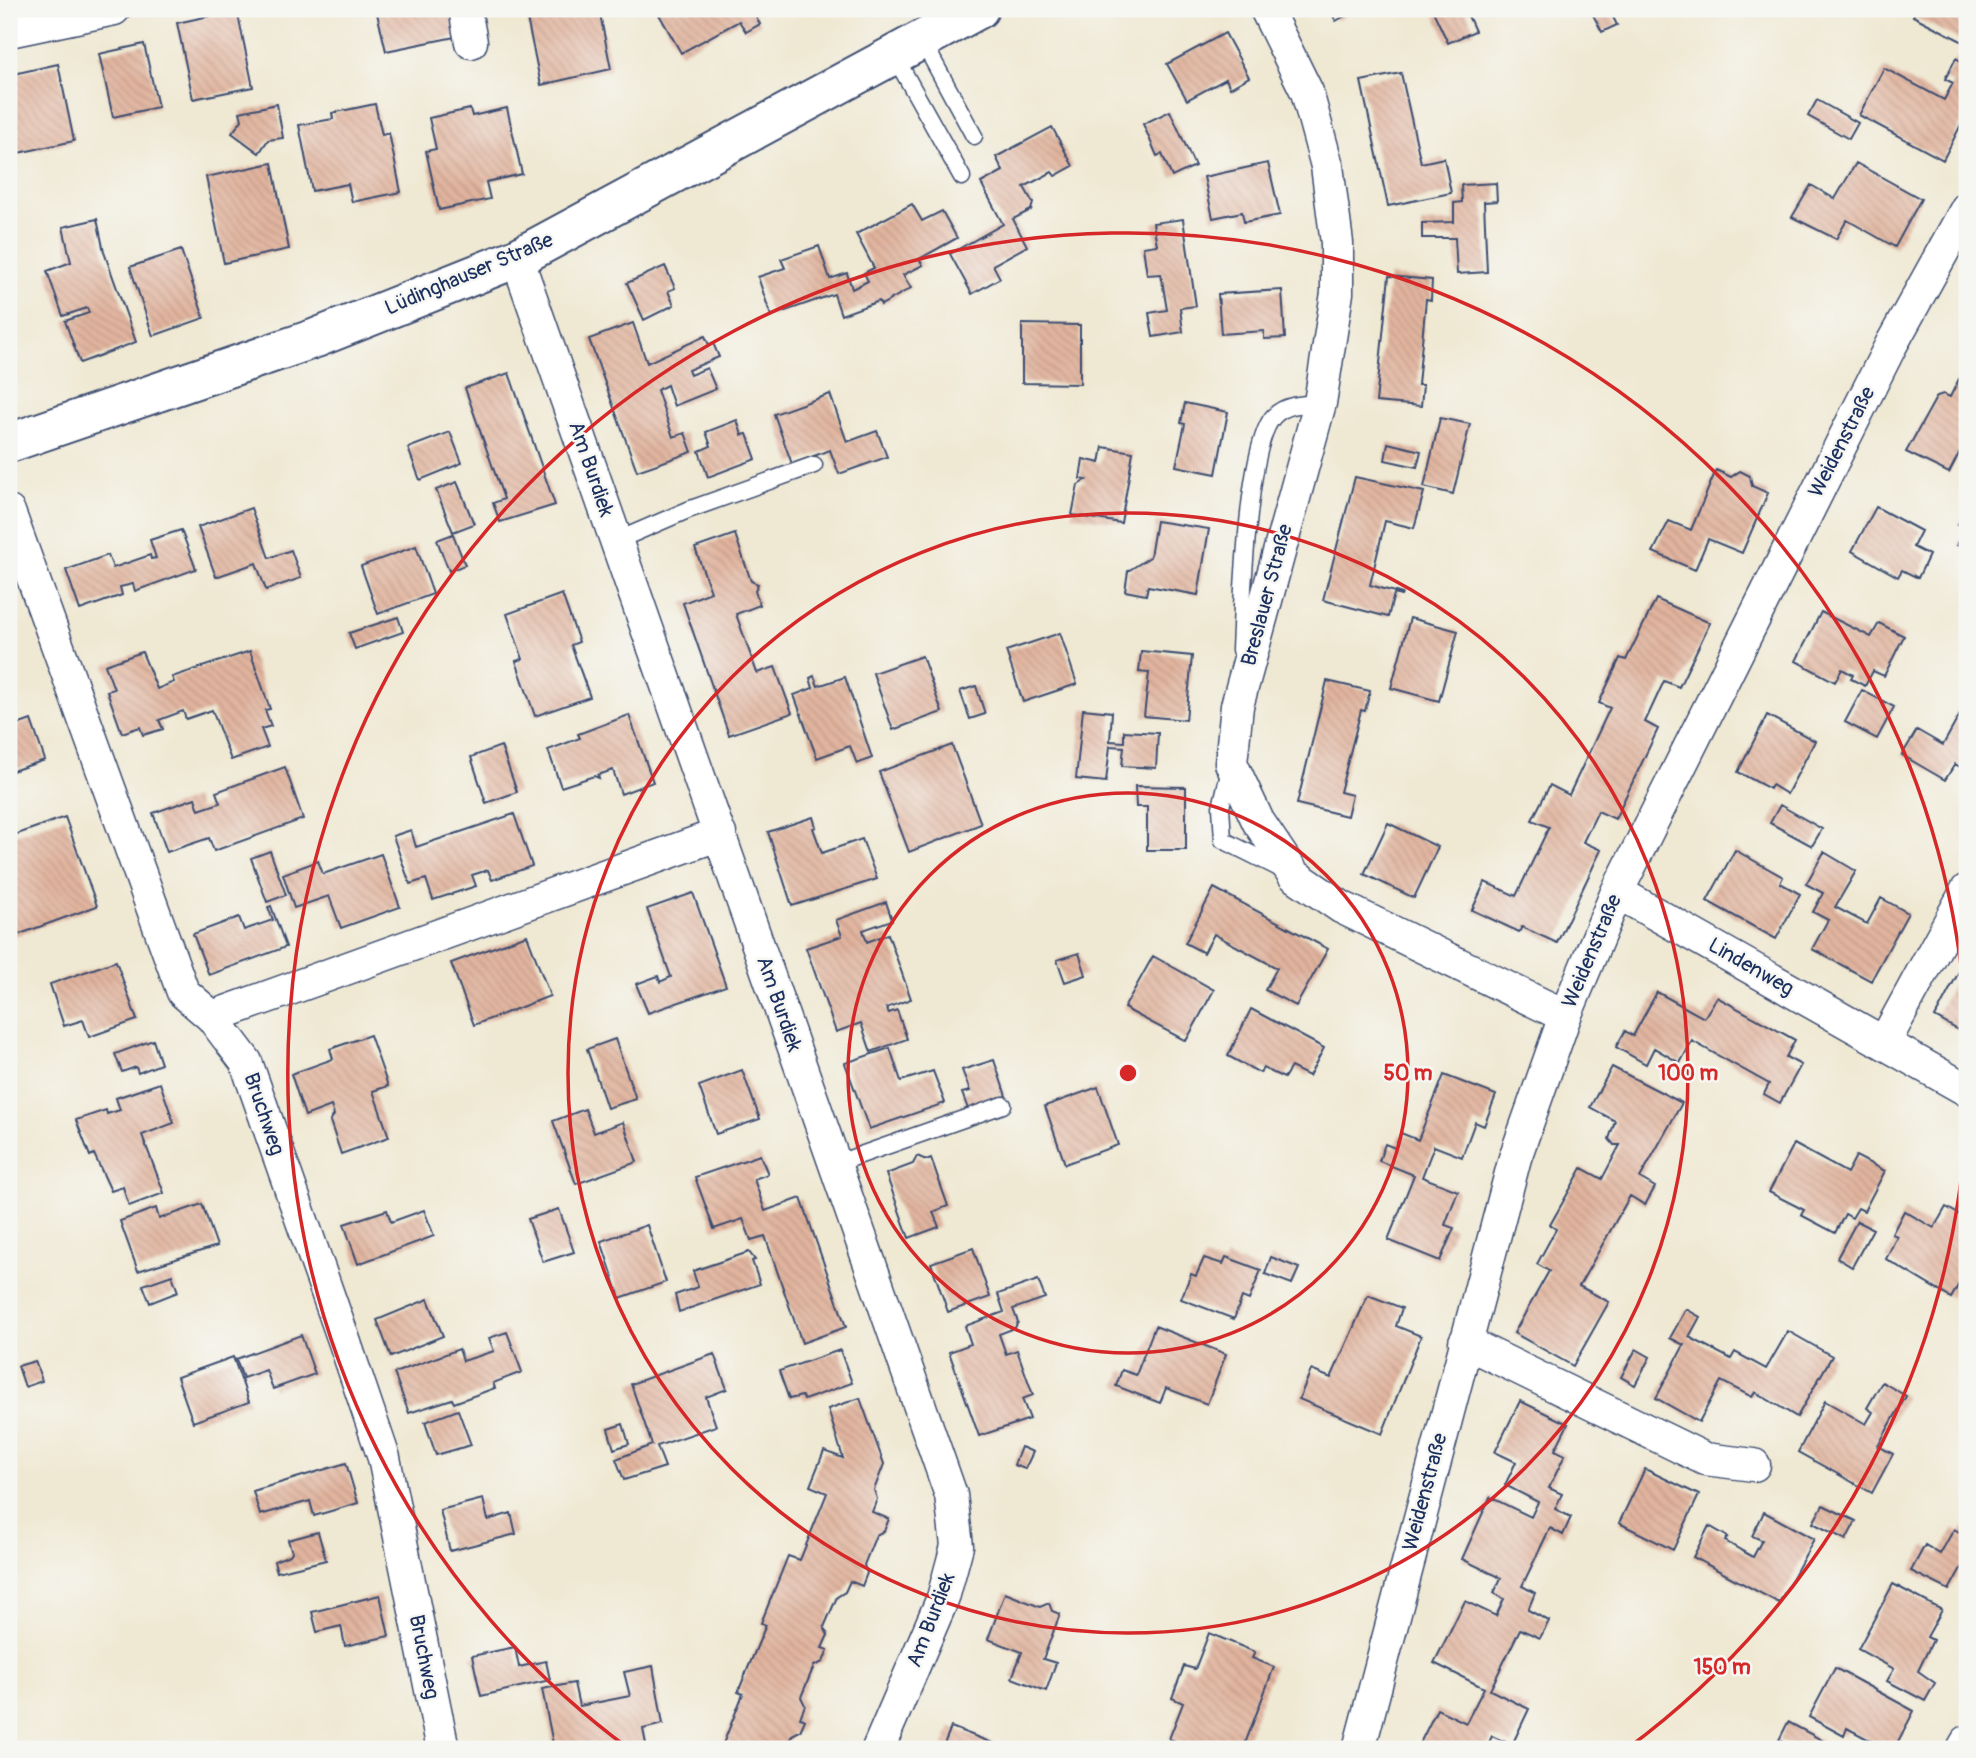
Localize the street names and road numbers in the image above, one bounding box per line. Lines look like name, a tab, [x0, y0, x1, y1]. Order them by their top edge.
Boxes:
street label: Lüdinghauser Straße	[381, 226, 558, 322]
street label: Weidenstraße	[1803, 381, 1882, 502]
street label: Am Burdiek	[562, 418, 620, 520]
street label: Breslauer Straße	[1235, 520, 1299, 669]
street label: Weidenstraße	[1556, 890, 1628, 1012]
street label: Lindenweg	[1703, 932, 1799, 1002]
street label: Am Burdiek	[750, 953, 808, 1055]
street label: Bruchweg	[237, 1069, 291, 1159]
street label: Weidenstraße	[1396, 1430, 1454, 1554]
street label: Am Burdiek	[901, 1569, 961, 1671]
street label: Bruchweg	[403, 1612, 445, 1702]

